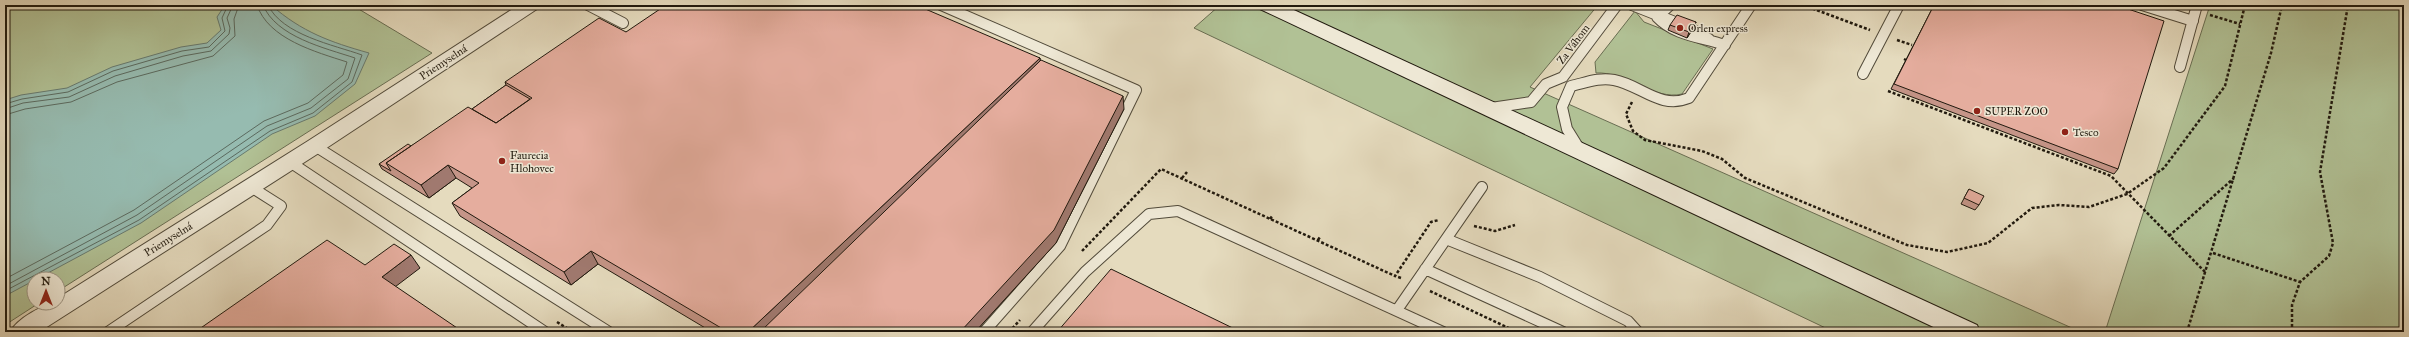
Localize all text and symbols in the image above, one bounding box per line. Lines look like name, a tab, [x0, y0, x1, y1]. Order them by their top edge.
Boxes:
street label: Za Váhom	[1554, 21, 1593, 67]
place label: Orlen express	[1688, 22, 1748, 35]
marker: Orlen express	[1675, 23, 1685, 33]
street label: Priemyselná	[417, 42, 470, 83]
place label: SUPER ZOO	[1985, 105, 2048, 118]
marker: SUPER ZOO	[1972, 106, 1982, 116]
place label: Tesco	[2073, 126, 2099, 139]
marker: Tesco	[2060, 127, 2070, 137]
place label: Faurecia Hlohovec	[510, 149, 554, 175]
marker: Faurecia Hlohovec	[497, 156, 507, 166]
street label: Priemyselná	[142, 219, 195, 259]
north arrow	[26, 271, 66, 311]
text: N	[41, 275, 51, 288]

